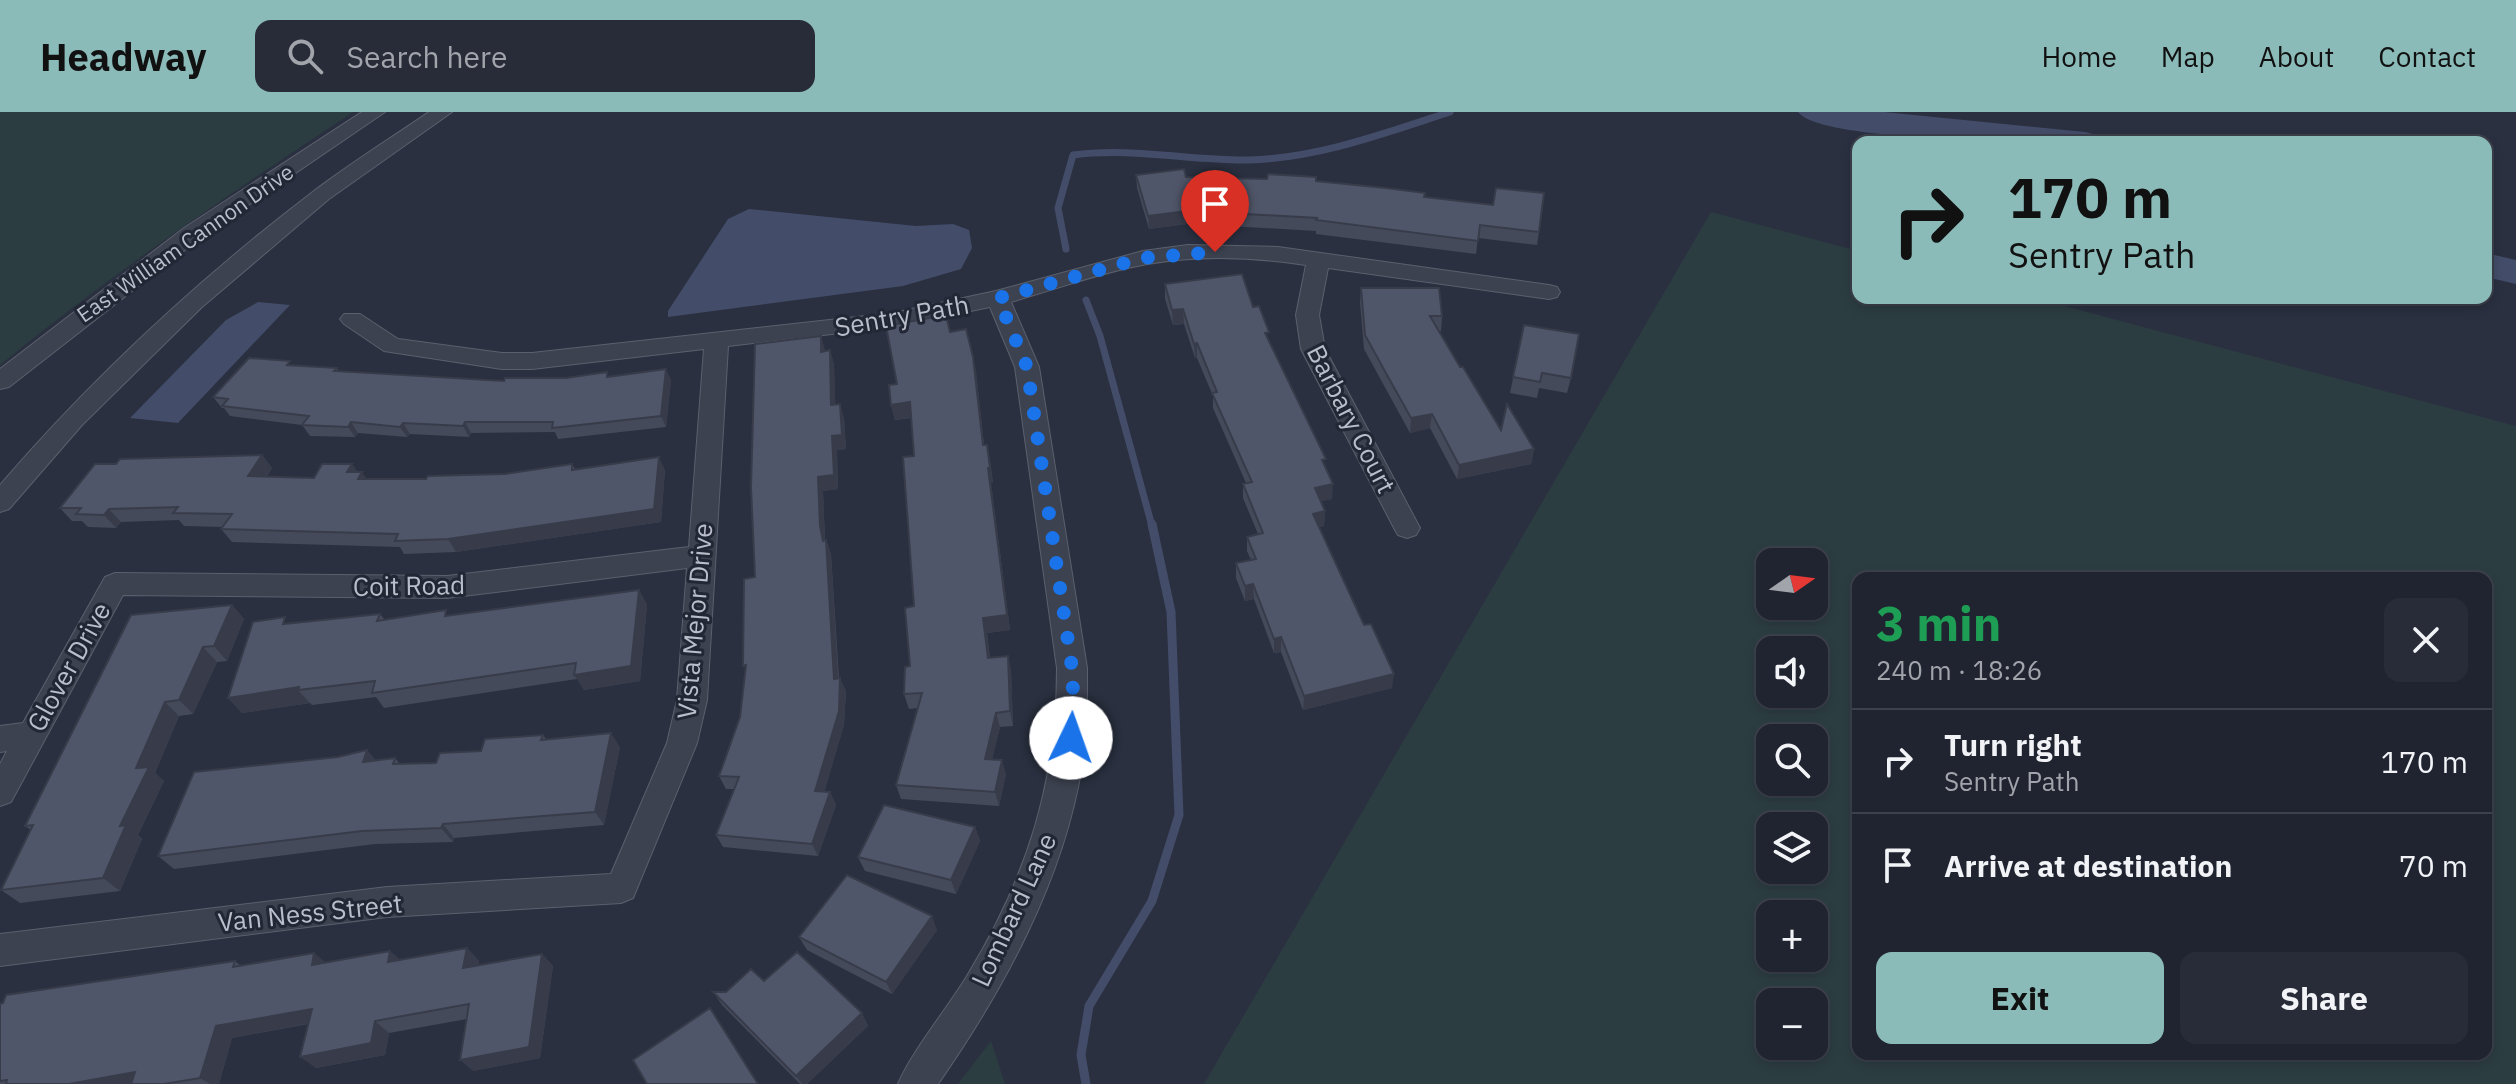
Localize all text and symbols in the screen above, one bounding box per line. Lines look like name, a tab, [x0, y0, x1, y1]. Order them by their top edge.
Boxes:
search box	[255, 20, 815, 92]
text: Headway	[40, 32, 207, 81]
icon: search	[283, 34, 327, 78]
text: Search here	[347, 37, 507, 76]
text: Home	[2041, 38, 2117, 75]
text: Map	[2161, 38, 2215, 75]
text: About	[2259, 38, 2334, 75]
text: Contact	[2378, 38, 2476, 75]
street label: East William Cannon Drive	[71, 157, 299, 328]
text: 170 m	[2008, 161, 2172, 233]
icon: right	[1876, 168, 1980, 272]
pin	[1181, 170, 1249, 252]
icon: arrive	[1193, 182, 1237, 226]
text: Sentry Path	[2008, 231, 2196, 278]
street label: Sentry Path	[832, 287, 971, 344]
street label: Barbary Court	[1300, 338, 1404, 499]
street label: Vista Mejor Drive	[669, 522, 719, 720]
north arrow	[1756, 548, 1828, 620]
map controls	[1756, 548, 1828, 1060]
street label: Coit Road	[353, 567, 465, 603]
text: 3 min	[1876, 592, 2001, 654]
street label: Glover Drive	[19, 596, 118, 737]
button: close	[2384, 598, 2468, 682]
button: sound	[1756, 636, 1828, 708]
text: 240 m · 18:26	[1876, 653, 2042, 687]
position arrow	[1029, 696, 1113, 780]
button: search	[1756, 724, 1828, 796]
text: Turn right	[1944, 725, 2082, 764]
icon: right	[1876, 739, 1920, 783]
text: 170 m	[2381, 742, 2468, 781]
text: Sentry Path	[1944, 764, 2079, 798]
button: layers	[1756, 812, 1828, 884]
street label: Lombard Lane	[963, 827, 1063, 992]
icon: arrive	[1876, 843, 1920, 887]
text: Arrive at destination	[1944, 846, 2232, 885]
text: 70 m	[2399, 846, 2468, 885]
street label: Van Ness Street	[216, 885, 404, 939]
button: +	[1756, 900, 1828, 972]
button: Exit	[1876, 952, 2164, 1044]
button: Share	[2180, 952, 2468, 1044]
button: −	[1756, 988, 1828, 1060]

